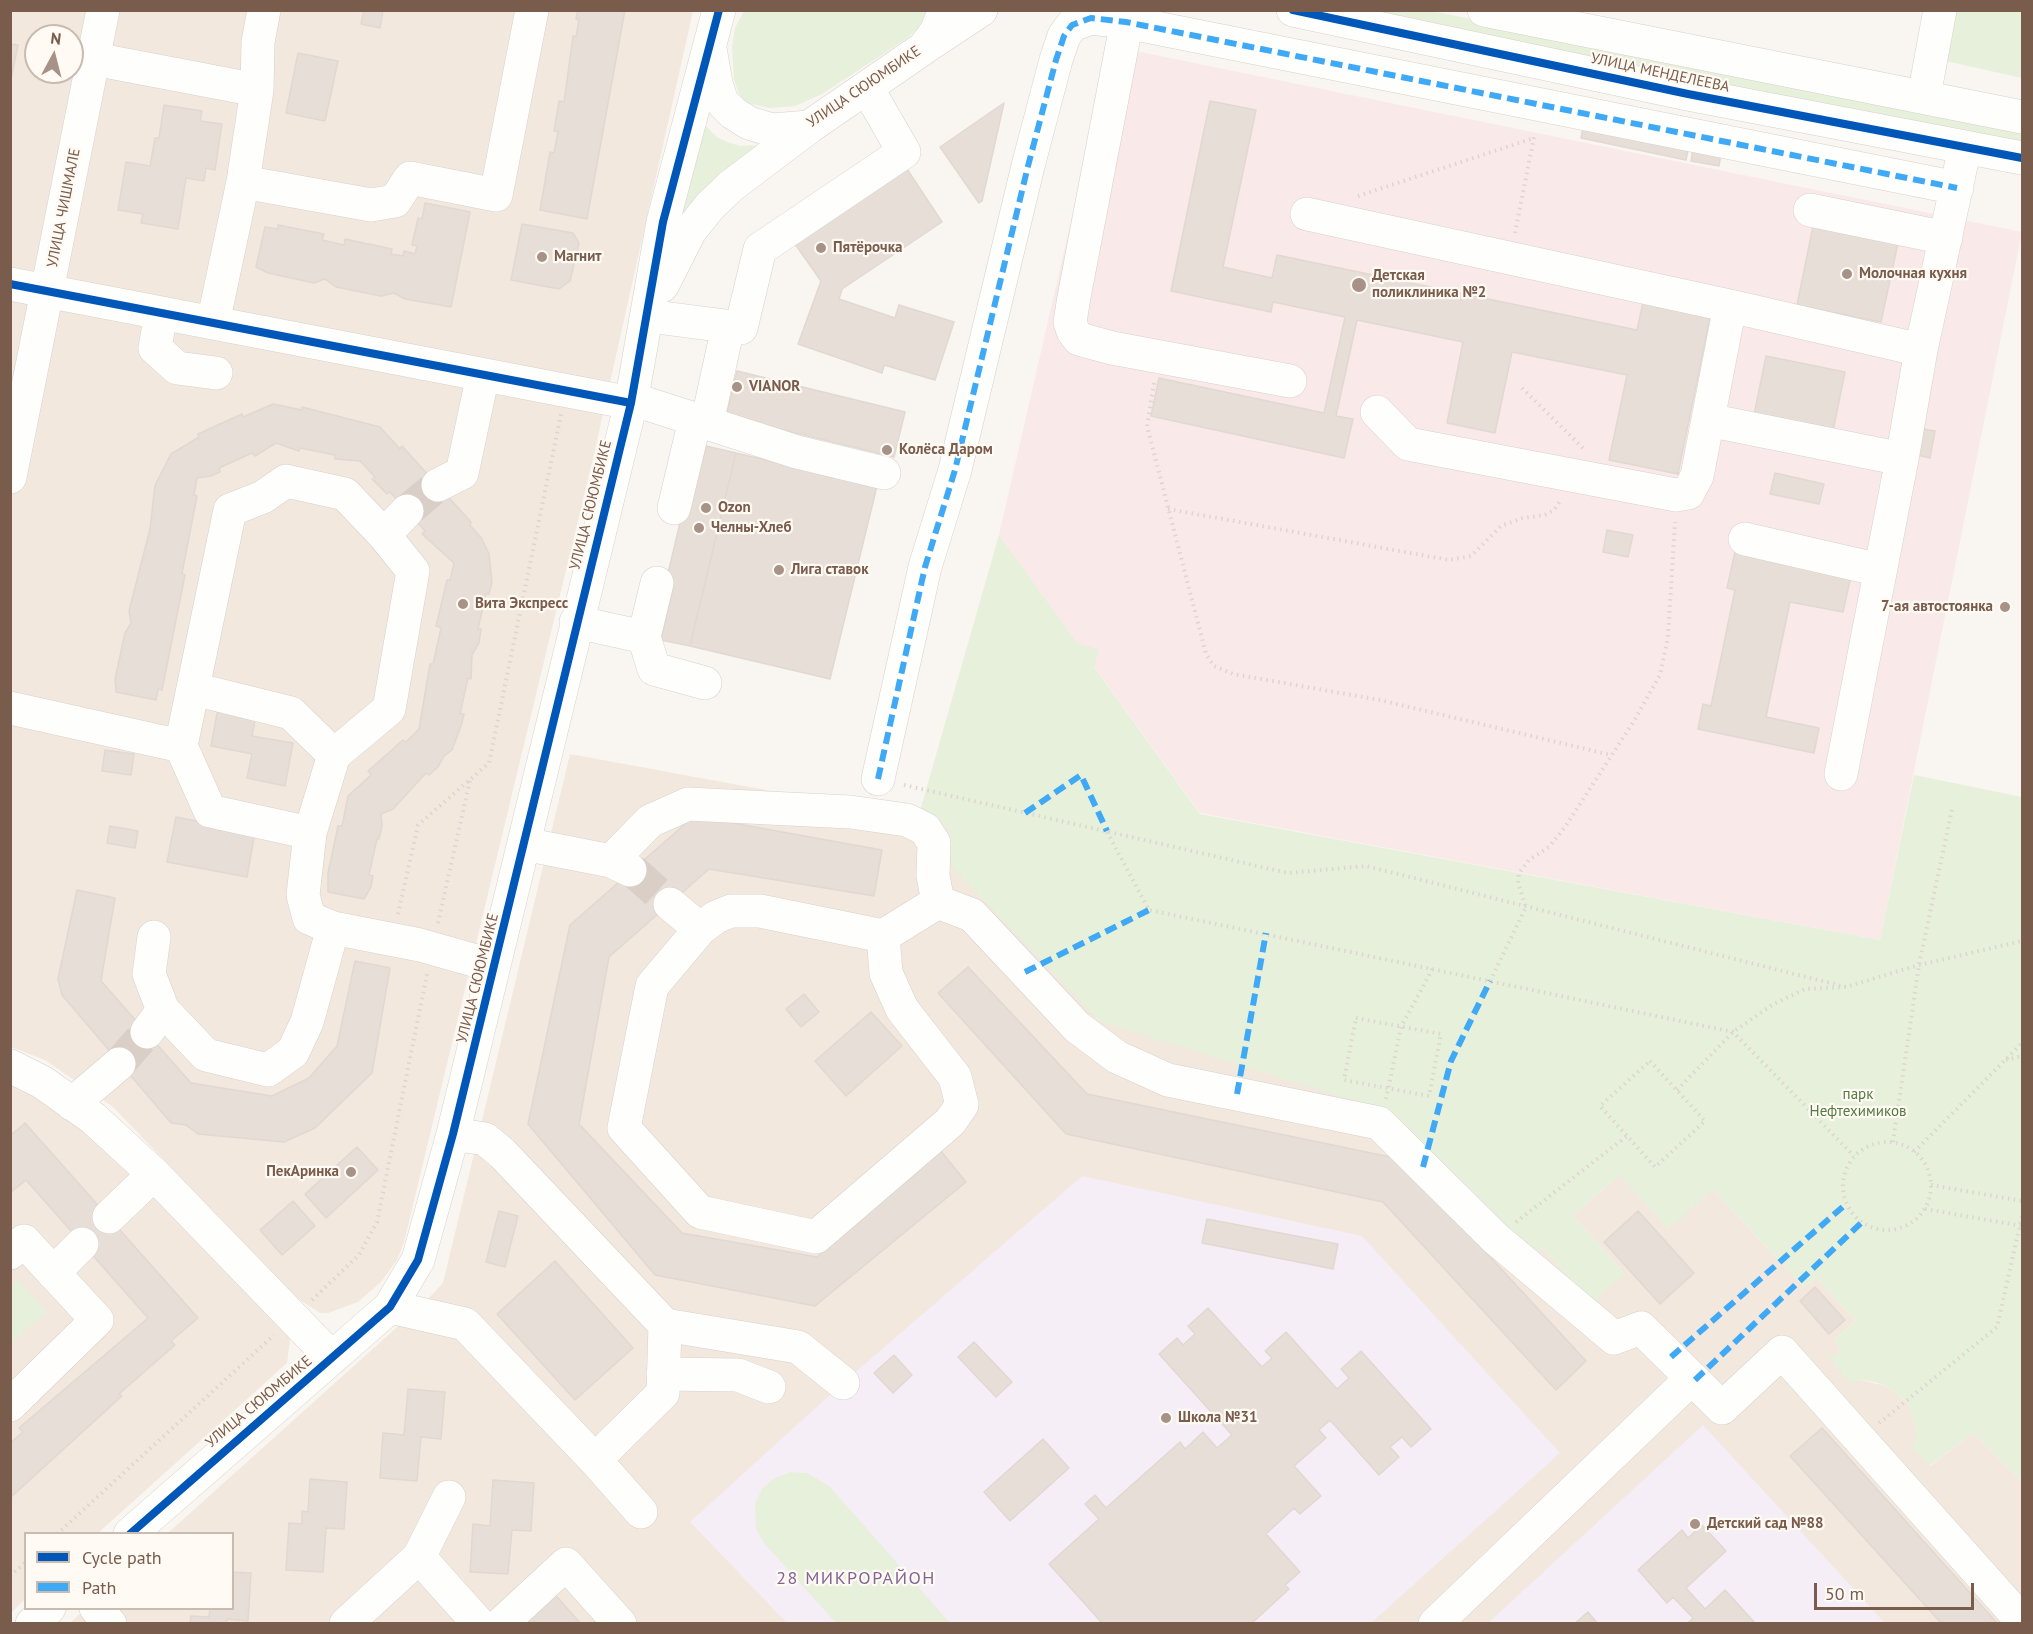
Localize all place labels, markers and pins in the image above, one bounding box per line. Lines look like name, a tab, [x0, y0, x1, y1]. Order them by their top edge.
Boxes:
place label: Пятёрочка	[833, 239, 902, 257]
marker: Пятёрочка	[814, 241, 828, 255]
place label: Магнит	[554, 248, 602, 266]
marker: Магнит	[535, 250, 549, 264]
place label: Молочная кухня	[1859, 265, 1967, 283]
place label: Детская поликлиника №2	[1372, 267, 1486, 302]
marker: Молочная кухня	[1840, 267, 1854, 281]
marker: Детская поликлиника №2	[1350, 276, 1368, 294]
place label: VIANOR	[749, 378, 800, 396]
marker: VIANOR	[730, 380, 744, 394]
place label: Колёса Даром	[899, 441, 993, 459]
marker: Колёса Даром	[880, 443, 894, 457]
place label: Ozon	[718, 499, 751, 517]
marker: Ozon	[699, 501, 713, 515]
place label: Челны-Хлеб	[711, 519, 791, 537]
marker: Челны-Хлеб	[692, 521, 706, 535]
place label: Лига ставок	[791, 561, 868, 579]
marker: Лига ставок	[772, 563, 786, 577]
place label: Вита Экспресс	[475, 595, 568, 613]
marker: Вита Экспресс	[456, 597, 470, 611]
place label: 7-ая автостоянка	[1881, 598, 1993, 616]
marker: 7-ая автостоянка	[1998, 600, 2012, 614]
place label: ПекАринка	[266, 1163, 339, 1181]
marker: ПекАринка	[344, 1165, 358, 1179]
place label: Школа №31	[1178, 1409, 1257, 1427]
marker: Школа №31	[1159, 1411, 1173, 1425]
place label: Детский сад №88	[1707, 1515, 1824, 1533]
marker: Детский сад №88	[1688, 1517, 1702, 1531]

